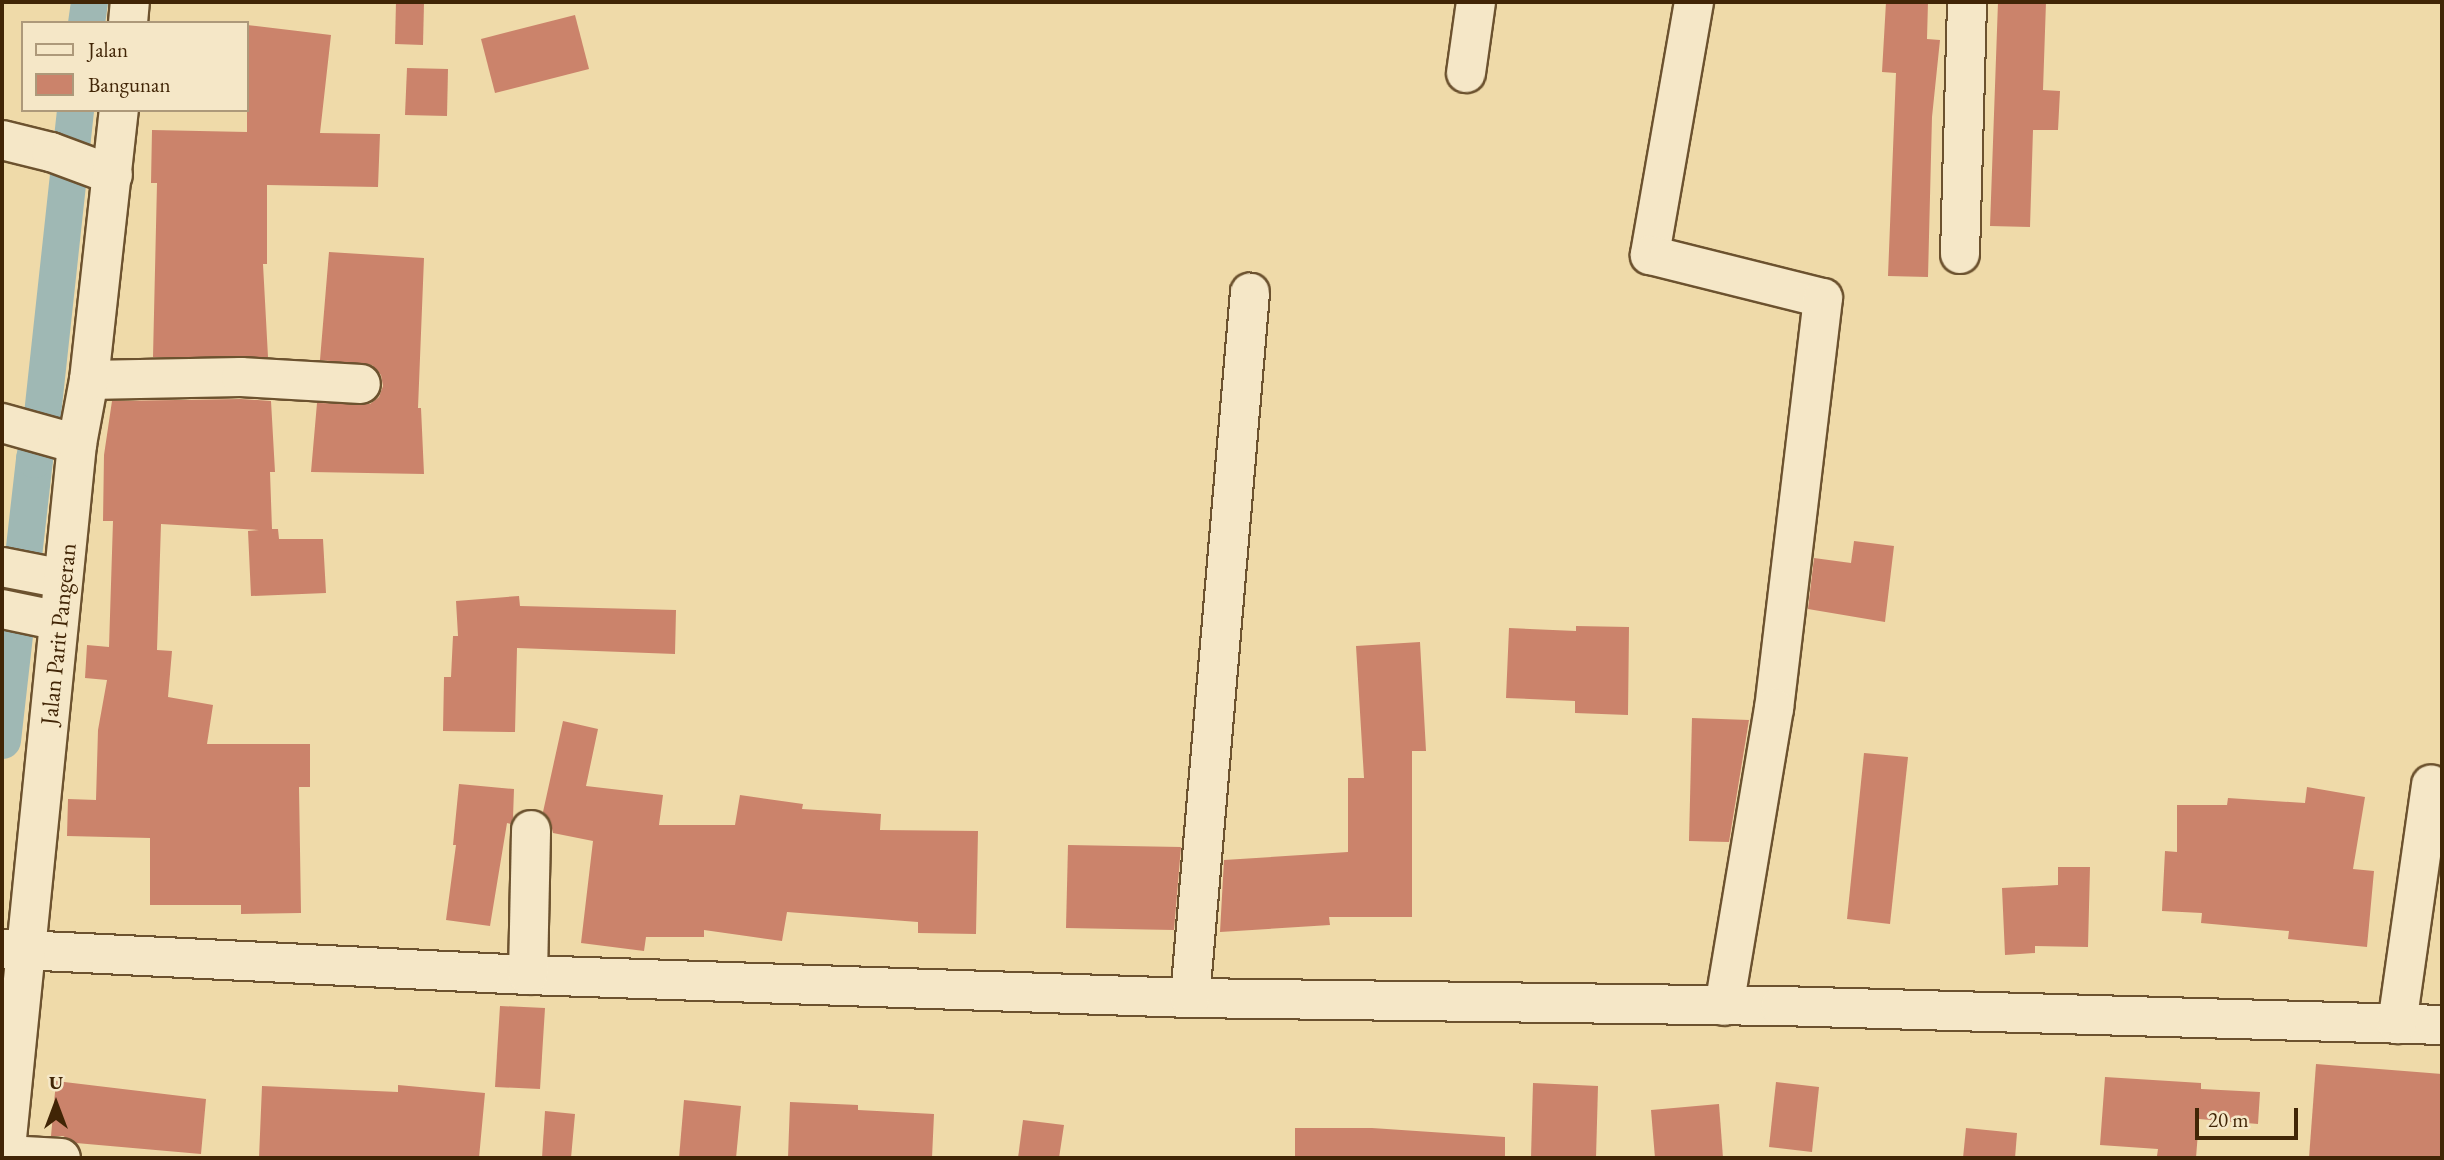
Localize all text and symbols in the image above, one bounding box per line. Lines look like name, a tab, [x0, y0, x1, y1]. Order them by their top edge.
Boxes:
legend	[21, 21, 248, 112]
text: Jalan	[88, 36, 128, 63]
text: Bangunan	[88, 71, 171, 98]
street label: Jalan Parit Pangeran	[34, 542, 82, 726]
north arrow	[21, 1069, 91, 1139]
text: U	[49, 1070, 63, 1095]
scale bar	[2199, 1094, 2302, 1138]
text: 20 m	[2208, 1106, 2249, 1133]

